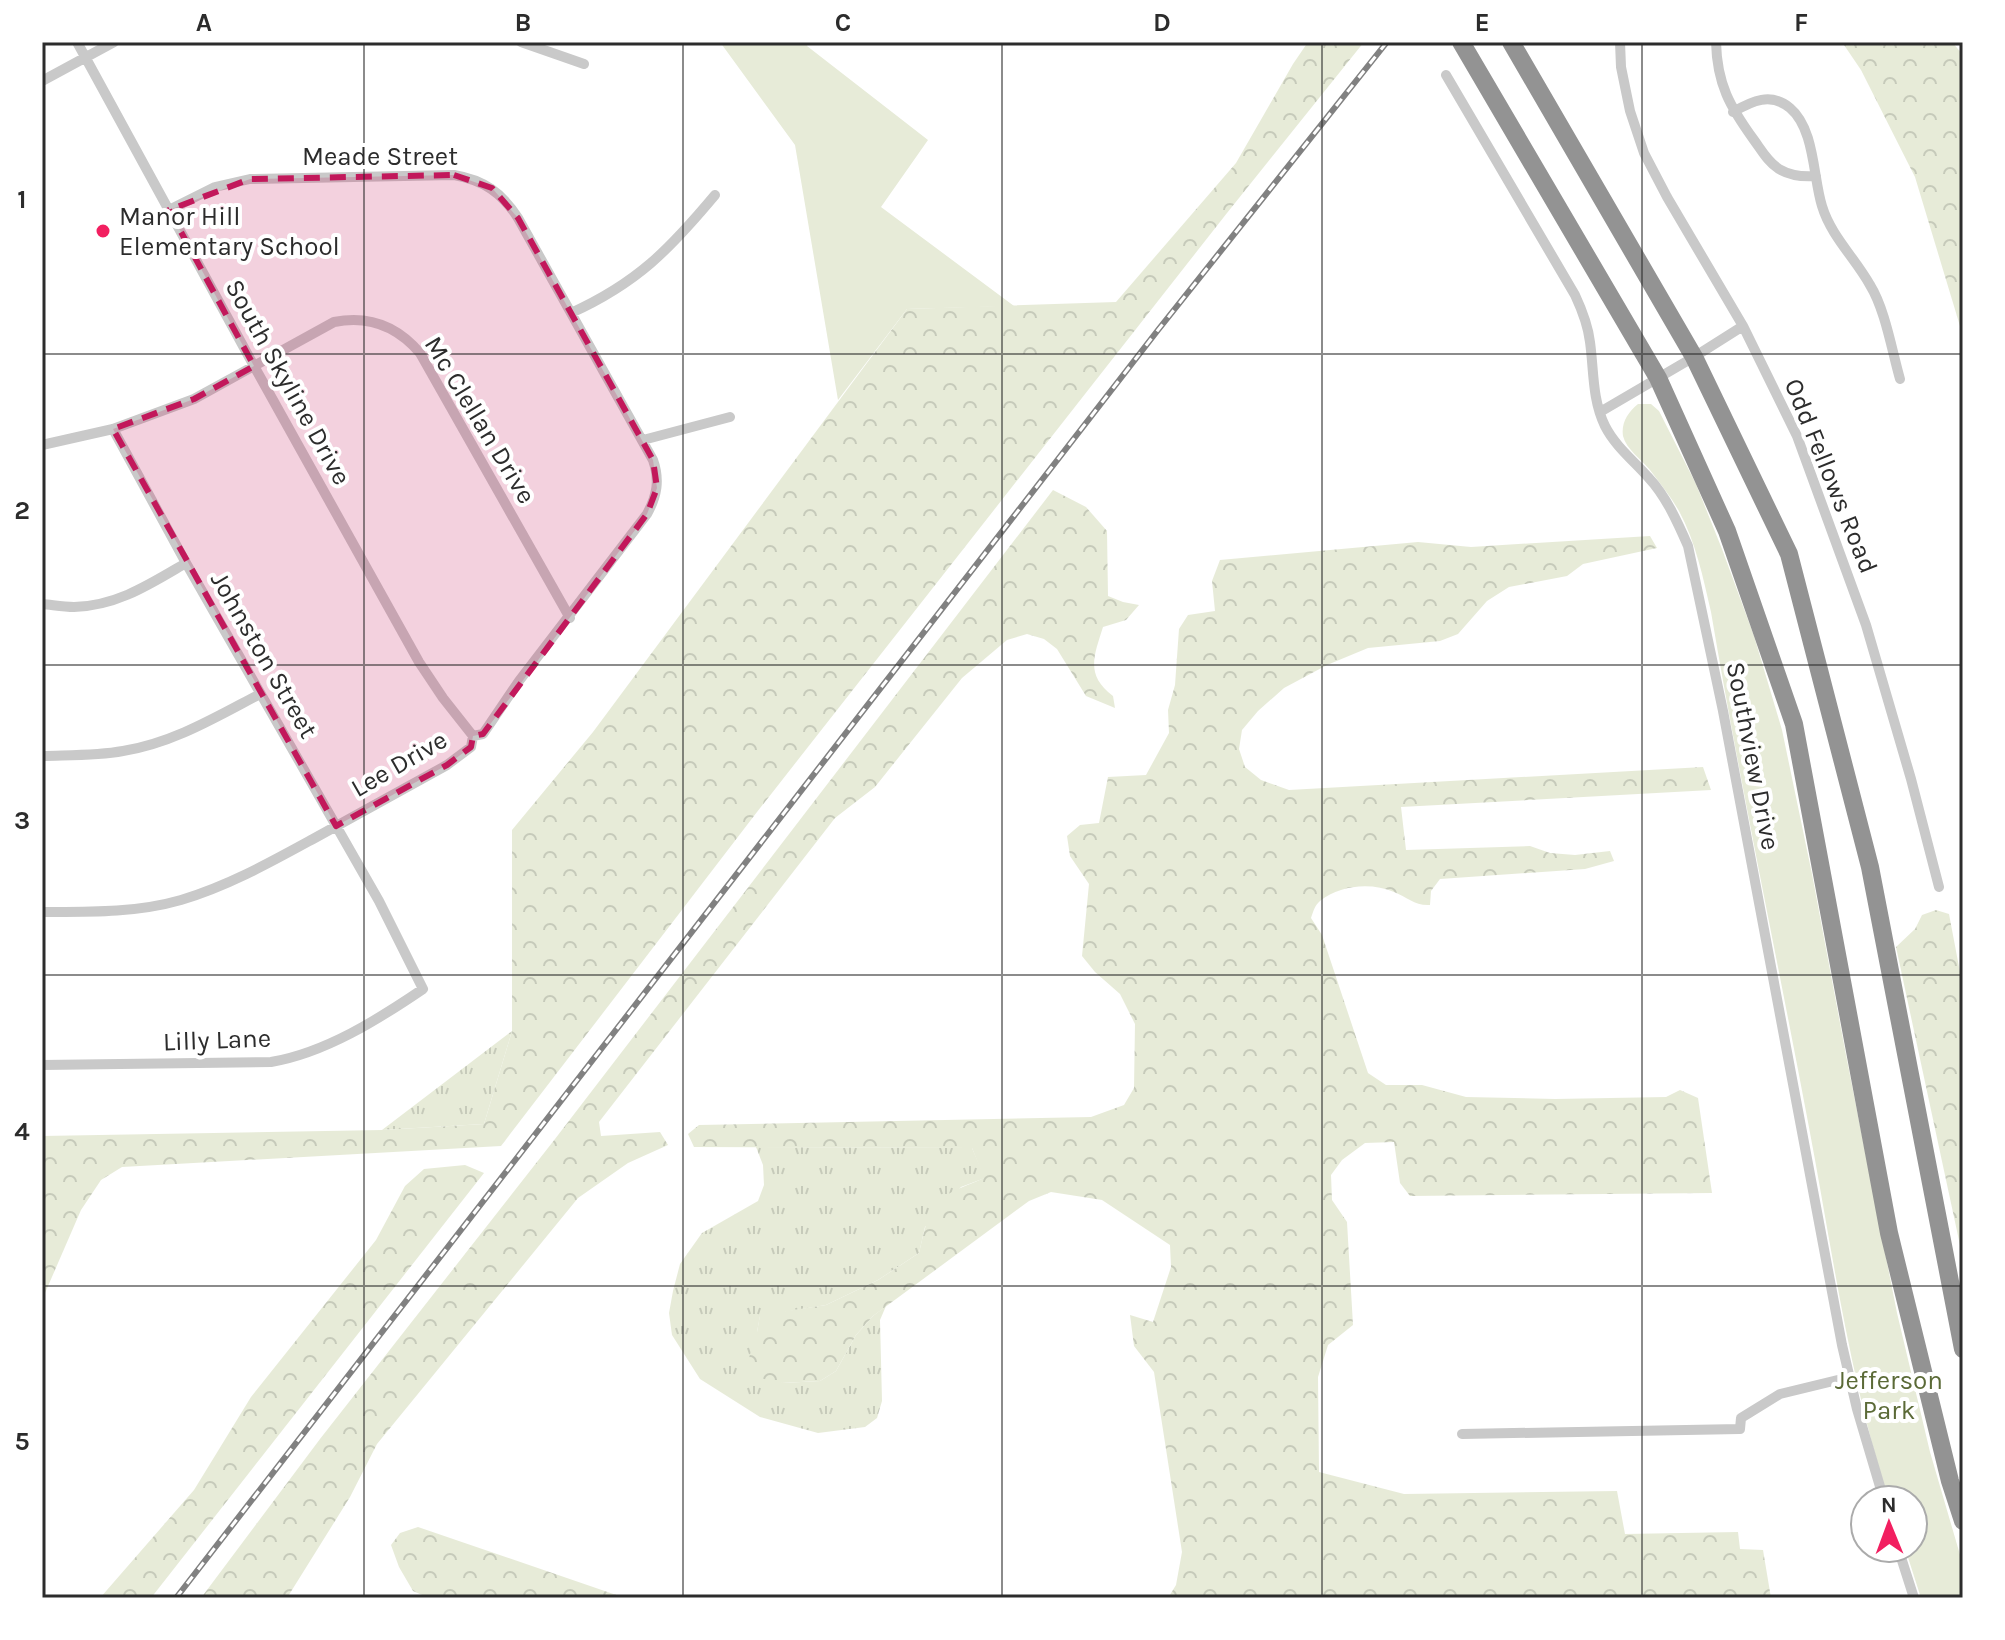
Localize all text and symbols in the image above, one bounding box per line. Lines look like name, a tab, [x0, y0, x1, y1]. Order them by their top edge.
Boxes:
text: A	[196, 7, 212, 38]
text: B	[515, 7, 531, 38]
text: C	[835, 7, 851, 38]
text: D	[1153, 7, 1171, 38]
text: E	[1474, 7, 1490, 38]
text: F	[1794, 7, 1808, 38]
street label: Meade Street	[302, 141, 458, 172]
text: 1	[17, 184, 27, 215]
place label: Manor Hill Elementary School	[119, 201, 340, 262]
marker: Manor Hill Elementary School	[94, 222, 112, 240]
street label: South Skyline Drive	[219, 274, 357, 490]
street label: Mc Clellan Drive	[418, 331, 542, 509]
street label: Odd Fellows Road	[1778, 374, 1884, 578]
text: 2	[14, 495, 30, 526]
street label: Johnston Street	[204, 566, 324, 744]
street label: Southview Drive	[1720, 659, 1786, 853]
street label: Lee Drive	[345, 724, 453, 804]
text: 3	[14, 805, 30, 836]
street label: Lilly Lane	[162, 1023, 272, 1057]
text: 4	[14, 1116, 30, 1147]
park label: Jefferson Park	[1835, 1365, 1943, 1426]
text: 5	[14, 1426, 30, 1457]
north arrow	[1849, 1484, 1929, 1564]
text: N	[1881, 1492, 1897, 1518]

